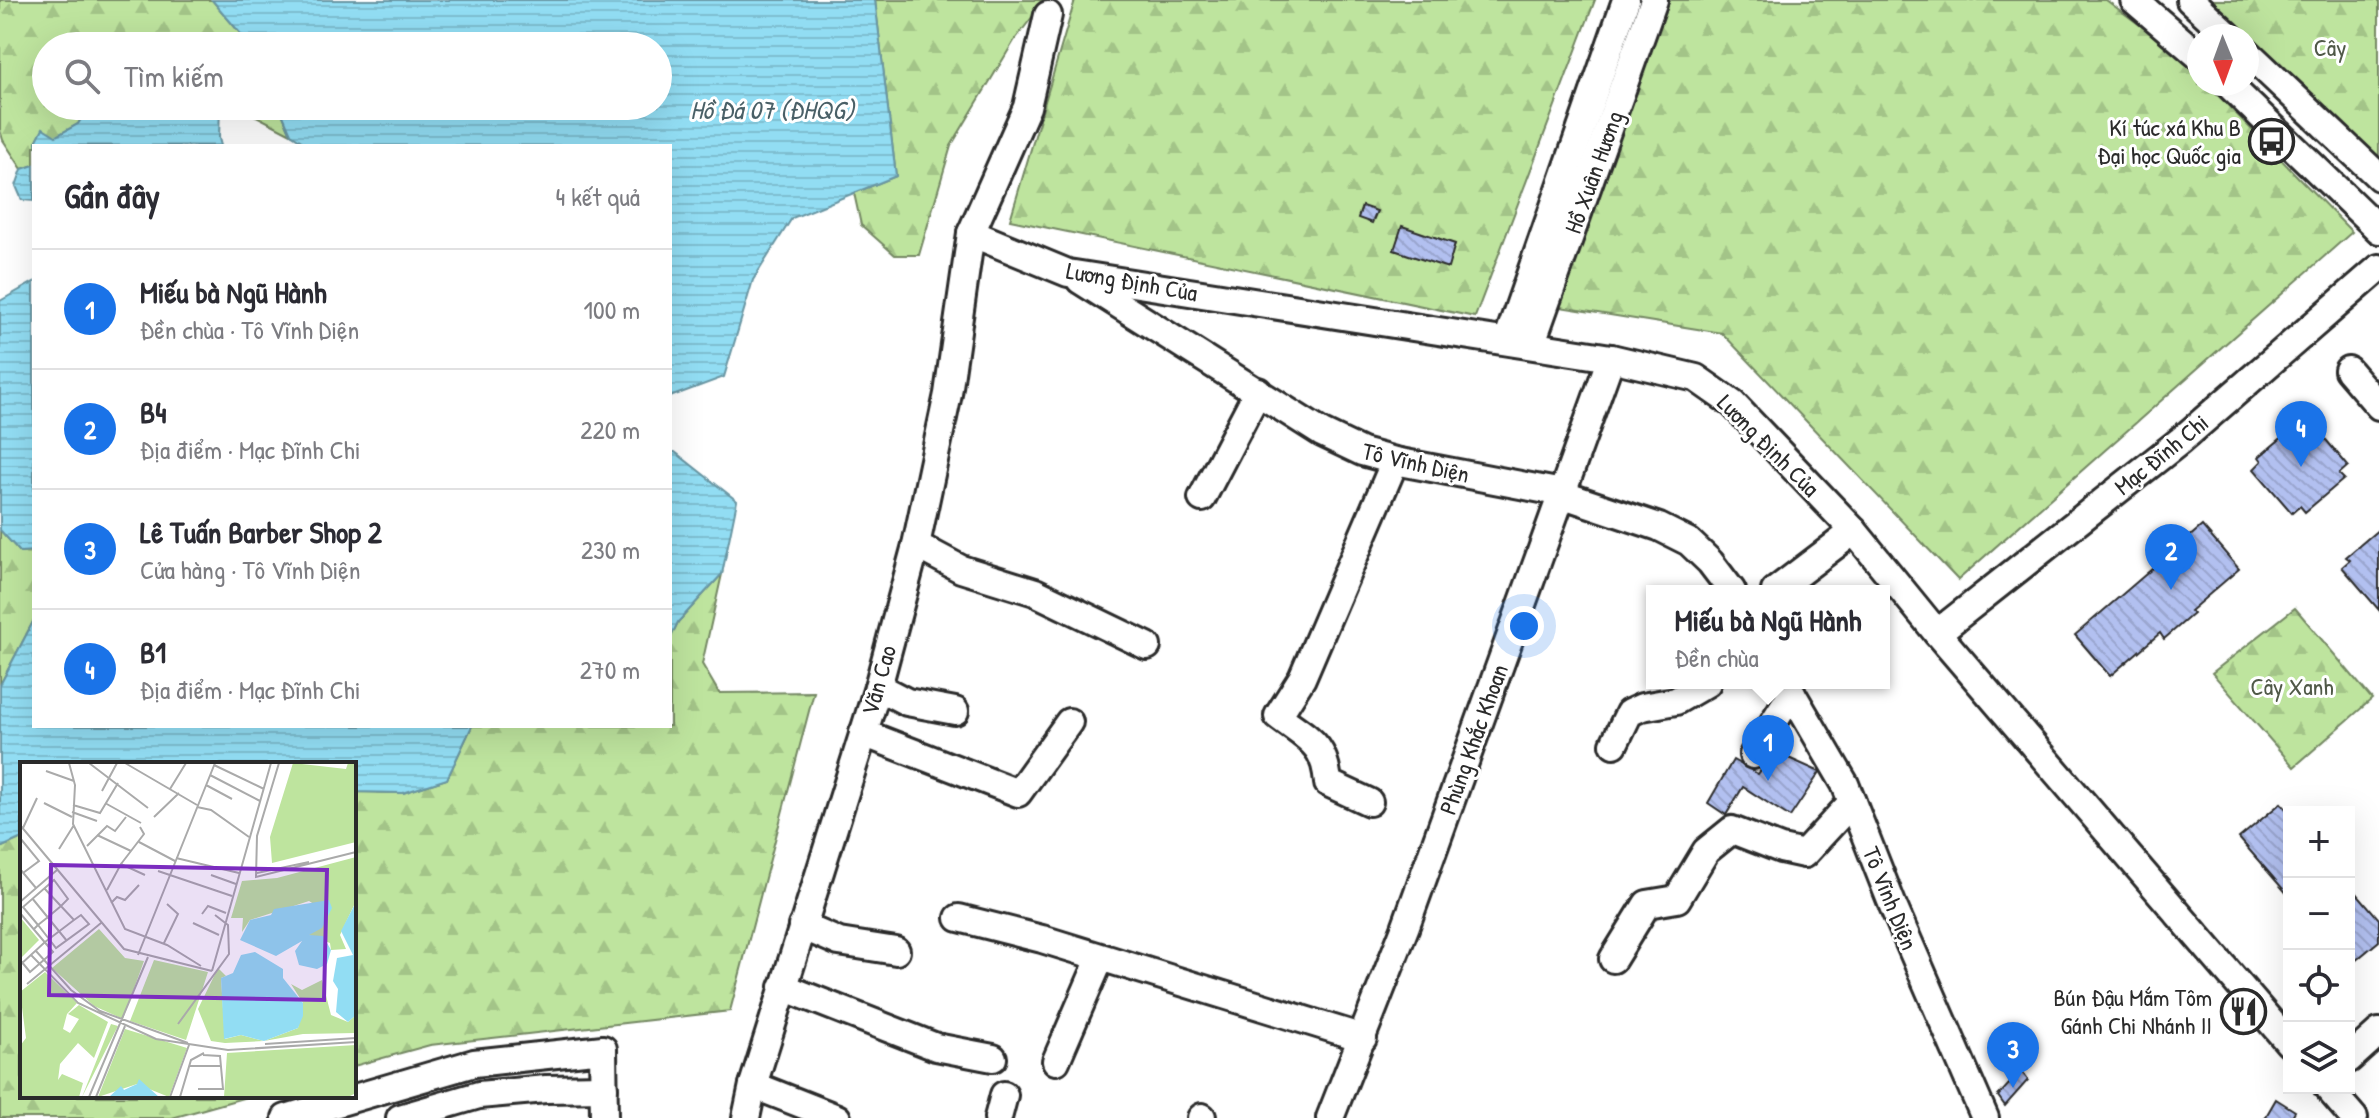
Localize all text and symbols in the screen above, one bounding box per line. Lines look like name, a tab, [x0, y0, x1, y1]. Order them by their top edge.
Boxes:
north arrow	[2187, 24, 2259, 96]
park label: Cây	[2314, 31, 2346, 63]
search box	[32, 32, 672, 120]
icon: search	[60, 54, 104, 98]
text: Tìm kiếm	[124, 56, 224, 96]
water label: Hồ Đá 07 (ĐHQG)	[690, 92, 855, 127]
street label: Hồ Xuân Hương	[1556, 106, 1630, 238]
place label: Kí túc xá Khu B Đại học Quốc gia	[2098, 111, 2241, 171]
bus stop icon: Kí túc xá Khu B Đại học Quốc gia	[2248, 117, 2296, 165]
text: Gần đây	[64, 173, 160, 219]
text: 4 kết quả	[556, 179, 640, 214]
street label: Lương Định Của	[1064, 254, 1200, 308]
text: Miếu bà Ngũ Hành	[140, 272, 327, 312]
text: 1	[85, 292, 95, 327]
text: 100 m	[584, 292, 640, 327]
text: Đền chùa · Tô Vĩnh Diện	[140, 312, 359, 347]
street label: Lương Định Của	[1711, 387, 1827, 503]
text: B4	[140, 392, 166, 432]
pin: 4	[2275, 401, 2327, 467]
street label: Mạc Đĩnh Chi	[2107, 406, 2215, 502]
text: 2	[84, 412, 96, 447]
text: 220 m	[580, 412, 640, 447]
text: Địa điểm · Mạc Đĩnh Chi	[140, 432, 361, 467]
street label: Tô Vĩnh Diện	[1359, 434, 1473, 490]
text: Lê Tuấn Barber Shop 2	[140, 512, 382, 552]
pin: 2	[2145, 524, 2197, 590]
text: 3	[84, 532, 96, 567]
text: 230 m	[581, 532, 640, 567]
text: Cửa hàng · Tô Vĩnh Diện	[140, 552, 360, 587]
popup	[1646, 585, 1890, 689]
text: Miếu bà Ngũ Hành	[1675, 600, 1861, 640]
your location	[1504, 606, 1544, 646]
text: B1	[140, 632, 166, 672]
text: Đền chùa	[1675, 640, 1759, 675]
street label: Văn Cao	[853, 641, 903, 719]
text: 4	[85, 652, 95, 687]
text: 270 m	[580, 652, 640, 687]
street label: Phùng Khắc Khoan	[1431, 659, 1515, 819]
park label: Cây Xanh	[2251, 670, 2334, 702]
text: Địa điểm · Mạc Đĩnh Chi	[140, 672, 361, 707]
pin: 1	[1742, 715, 1794, 781]
inset map	[20, 762, 356, 1098]
map controls	[2283, 806, 2355, 1094]
button: +	[2283, 806, 2355, 878]
street label: Tô Vĩnh Diện	[1856, 842, 1926, 954]
button: −	[2283, 878, 2355, 950]
button: locate	[2283, 950, 2355, 1022]
place label: Bún Đậu Mắm Tôm Gánh Chi Nhánh II	[2053, 981, 2212, 1041]
restaurant icon: Bún Đậu Mắm Tôm Gánh Chi Nhánh II	[2219, 987, 2267, 1035]
pin: 3	[1987, 1022, 2039, 1088]
button: layers	[2283, 1022, 2355, 1094]

